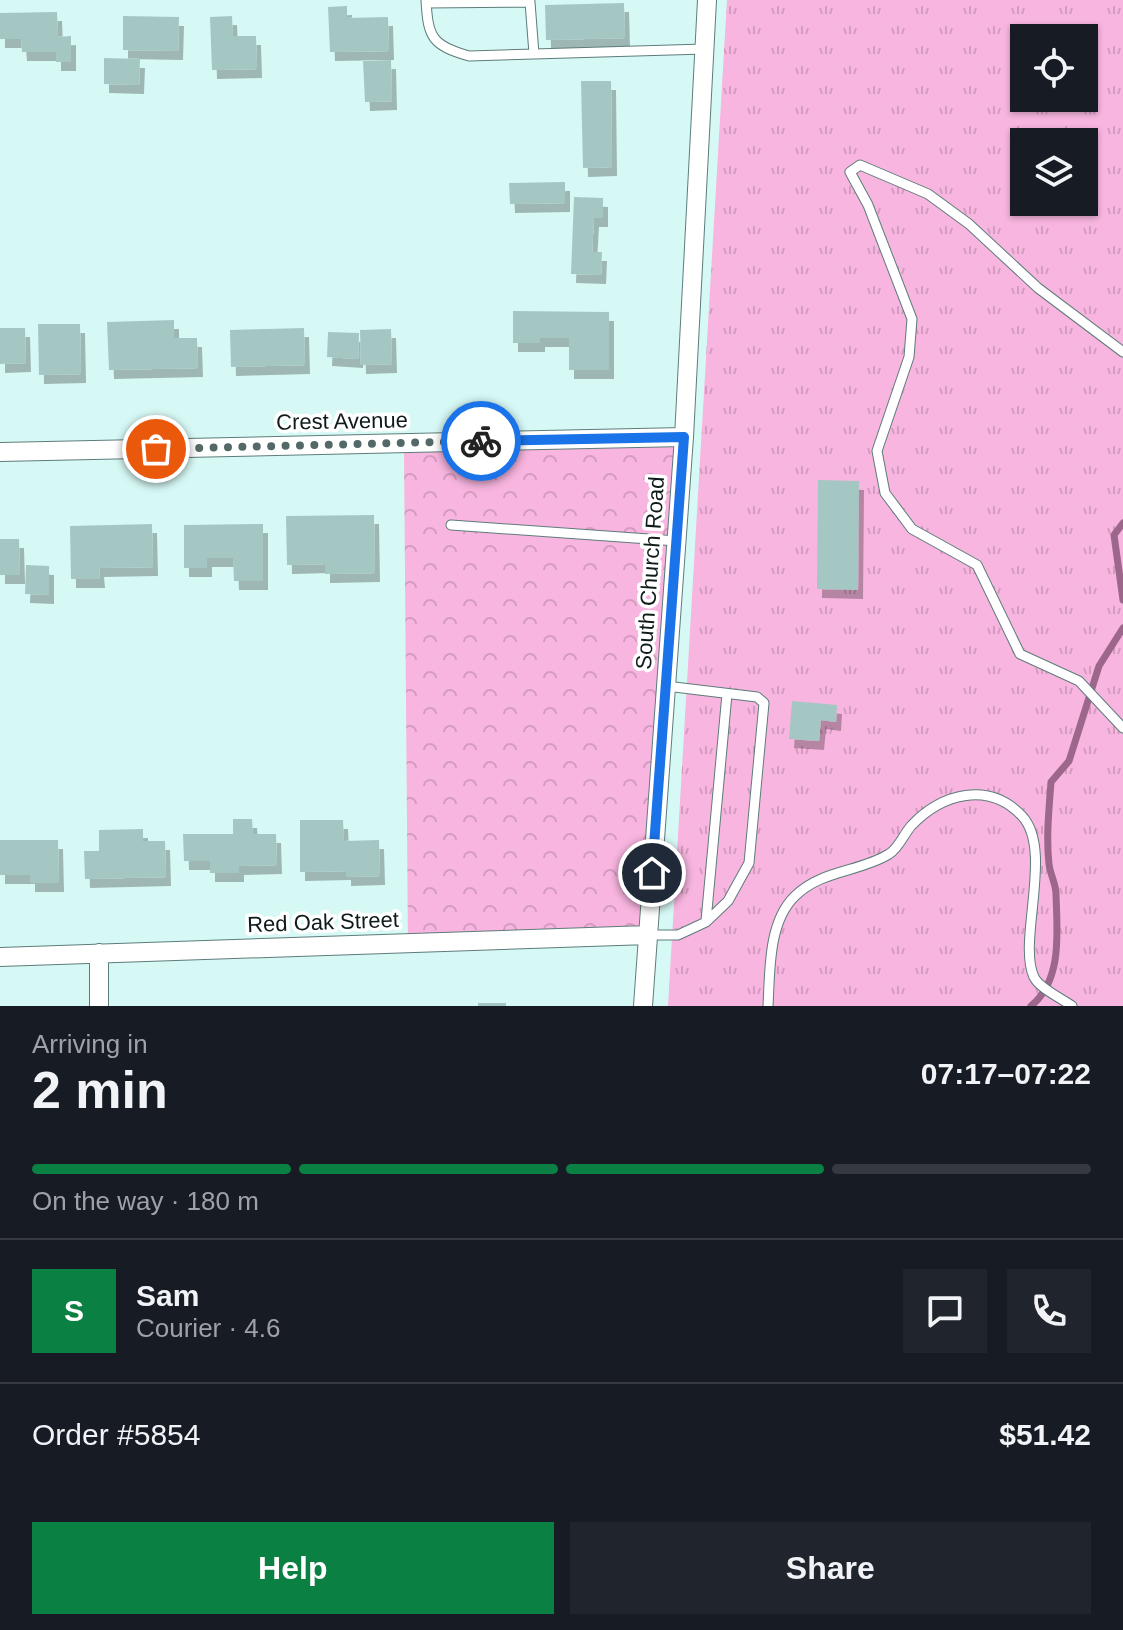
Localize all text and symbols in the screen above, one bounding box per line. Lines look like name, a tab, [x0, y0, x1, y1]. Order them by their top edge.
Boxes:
map controls	[1010, 24, 1098, 216]
button: locate	[1010, 24, 1098, 112]
button: layers	[1010, 128, 1098, 216]
courier	[441, 401, 521, 481]
street label: Crest Avenue	[276, 407, 408, 435]
pin	[122, 415, 190, 483]
icon: bike	[459, 419, 503, 463]
icon: bag	[134, 427, 178, 471]
street label: South Church Road	[631, 476, 669, 670]
pin	[618, 839, 686, 907]
icon: home	[630, 851, 674, 895]
street label: Red Oak Street	[247, 907, 399, 937]
text: Arriving in	[32, 1029, 148, 1059]
text: 07:17–07:22	[921, 1057, 1091, 1090]
text: 2 min	[32, 1061, 168, 1119]
text: On the way · 180 m	[32, 1186, 259, 1216]
button: chat	[903, 1269, 987, 1353]
button: phone	[1007, 1269, 1091, 1353]
text: Sam	[136, 1279, 199, 1312]
text: S	[64, 1294, 84, 1327]
text: Courier · 4.6	[136, 1313, 281, 1343]
text: Order #5854	[32, 1418, 200, 1451]
text: $51.42	[999, 1418, 1091, 1451]
button: Help	[32, 1522, 554, 1614]
button: Share	[570, 1522, 1091, 1614]

